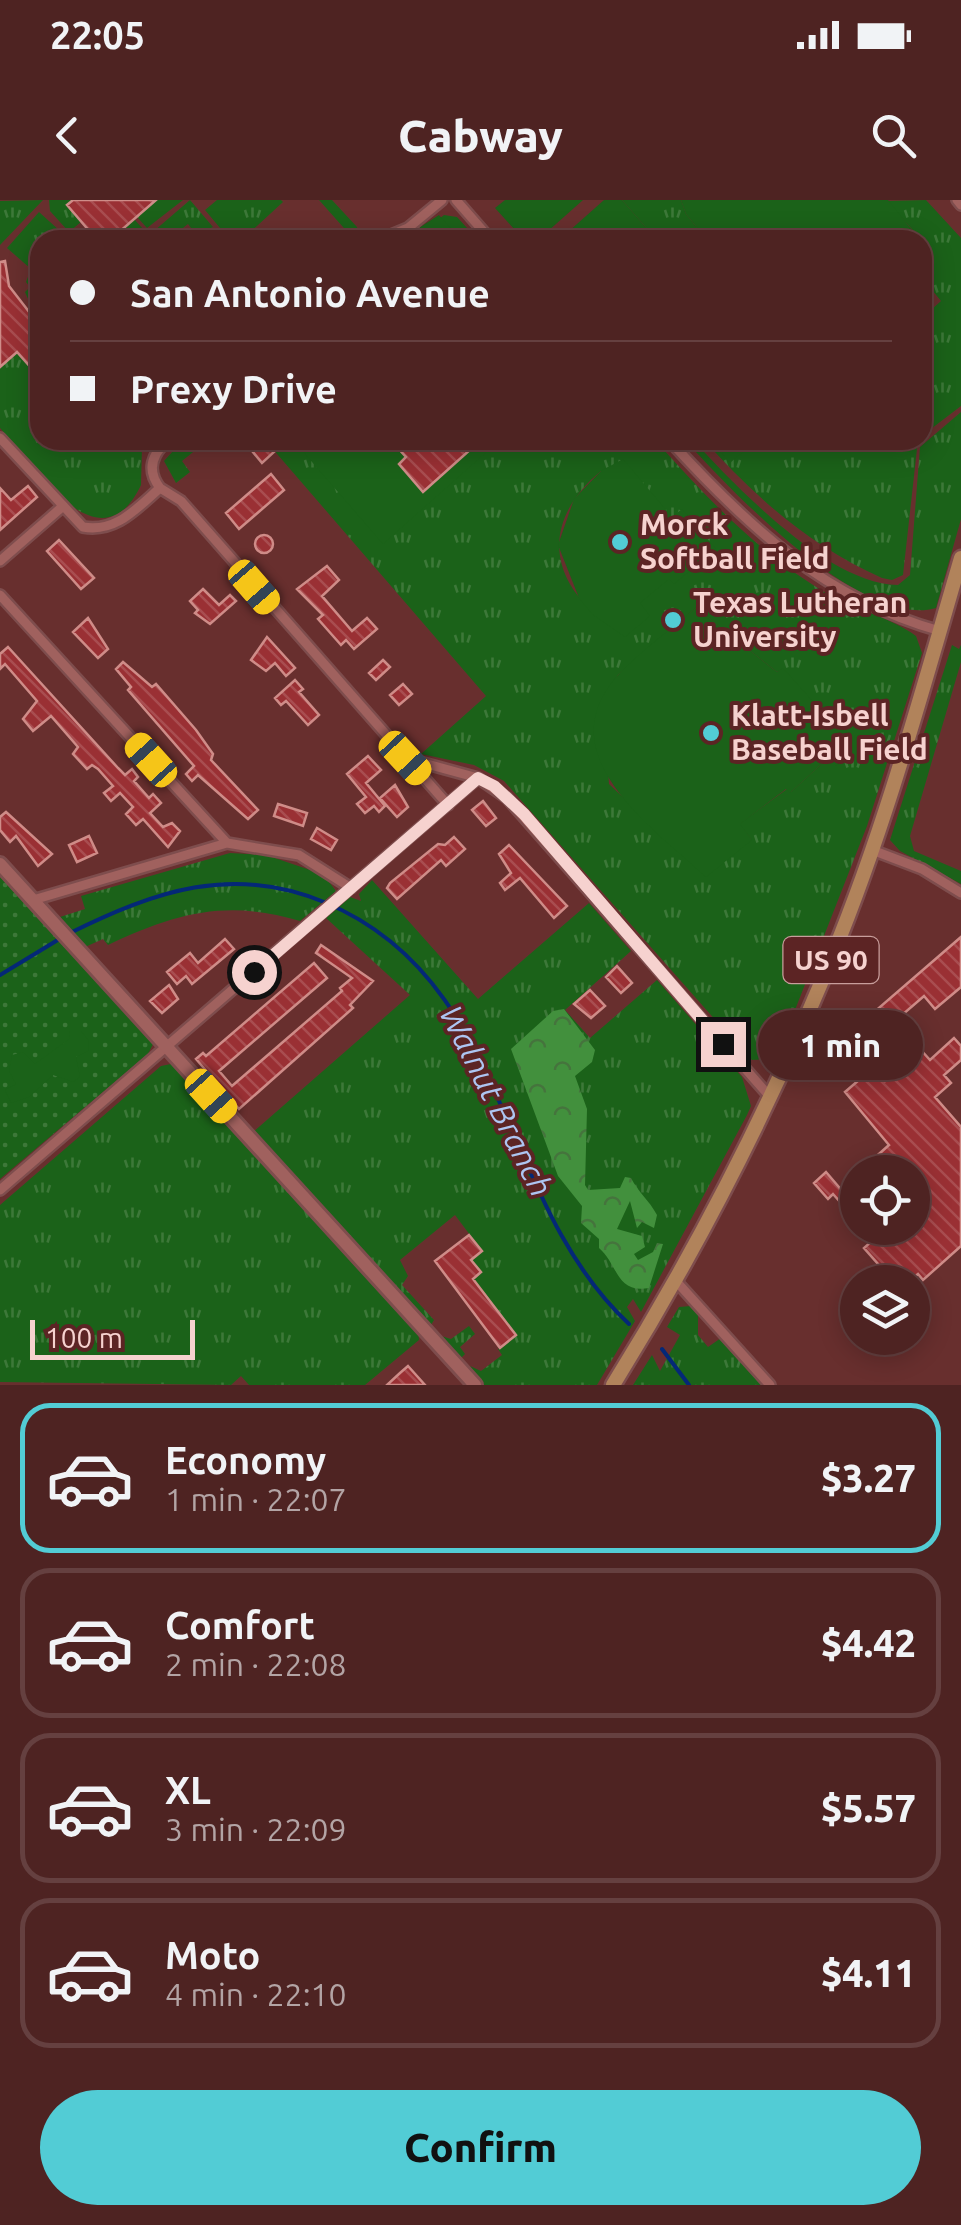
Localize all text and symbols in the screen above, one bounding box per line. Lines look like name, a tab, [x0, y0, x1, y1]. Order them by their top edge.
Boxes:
text: 22:05	[50, 14, 145, 56]
icon: back	[40, 108, 95, 163]
icon: search	[866, 108, 921, 163]
text: Cabway	[398, 110, 563, 161]
text: San Antonio Avenue	[130, 272, 490, 314]
text: Prexy Drive	[130, 368, 337, 410]
place label: Morck Softball Field	[640, 507, 829, 575]
marker: Morck Softball Field	[609, 531, 631, 553]
car	[223, 555, 285, 619]
place label: Texas Lutheran University	[693, 585, 907, 653]
marker: Texas Lutheran University	[662, 609, 684, 631]
place label: Klatt-Isbell Baseball Field	[731, 698, 928, 766]
marker: Klatt-Isbell Baseball Field	[700, 722, 722, 744]
car	[374, 726, 436, 790]
car	[120, 728, 182, 792]
road number: US 90	[784, 937, 878, 983]
route start	[232, 950, 277, 995]
water label: Walnut Branch	[433, 999, 560, 1202]
callout: 1 min	[758, 1009, 923, 1079]
route end	[701, 1022, 746, 1067]
text: 1 min	[800, 1027, 881, 1063]
car	[180, 1064, 242, 1128]
map controls	[840, 1155, 930, 1355]
button: locate	[840, 1155, 930, 1245]
button: layers	[840, 1265, 930, 1355]
scale bar	[30, 1315, 195, 1360]
text: 100 m	[45, 1322, 123, 1353]
icon: car	[45, 1433, 135, 1523]
text: Economy	[165, 1439, 326, 1481]
text: $3.27	[821, 1457, 916, 1499]
text: 1 min · 22:07	[165, 1481, 347, 1517]
icon: car	[45, 1598, 135, 1688]
text: Comfort	[165, 1604, 315, 1646]
text: $4.42	[821, 1622, 916, 1664]
text: 2 min · 22:08	[165, 1646, 347, 1682]
icon: car	[45, 1763, 135, 1853]
text: XL	[165, 1769, 211, 1811]
text: $5.57	[821, 1787, 916, 1829]
text: 3 min · 22:09	[165, 1811, 347, 1847]
icon: car	[45, 1928, 135, 2018]
text: Moto	[165, 1934, 260, 1976]
text: $4.11	[821, 1952, 916, 1994]
text: 4 min · 22:10	[165, 1976, 347, 2012]
button: Confirm	[40, 2090, 921, 2205]

